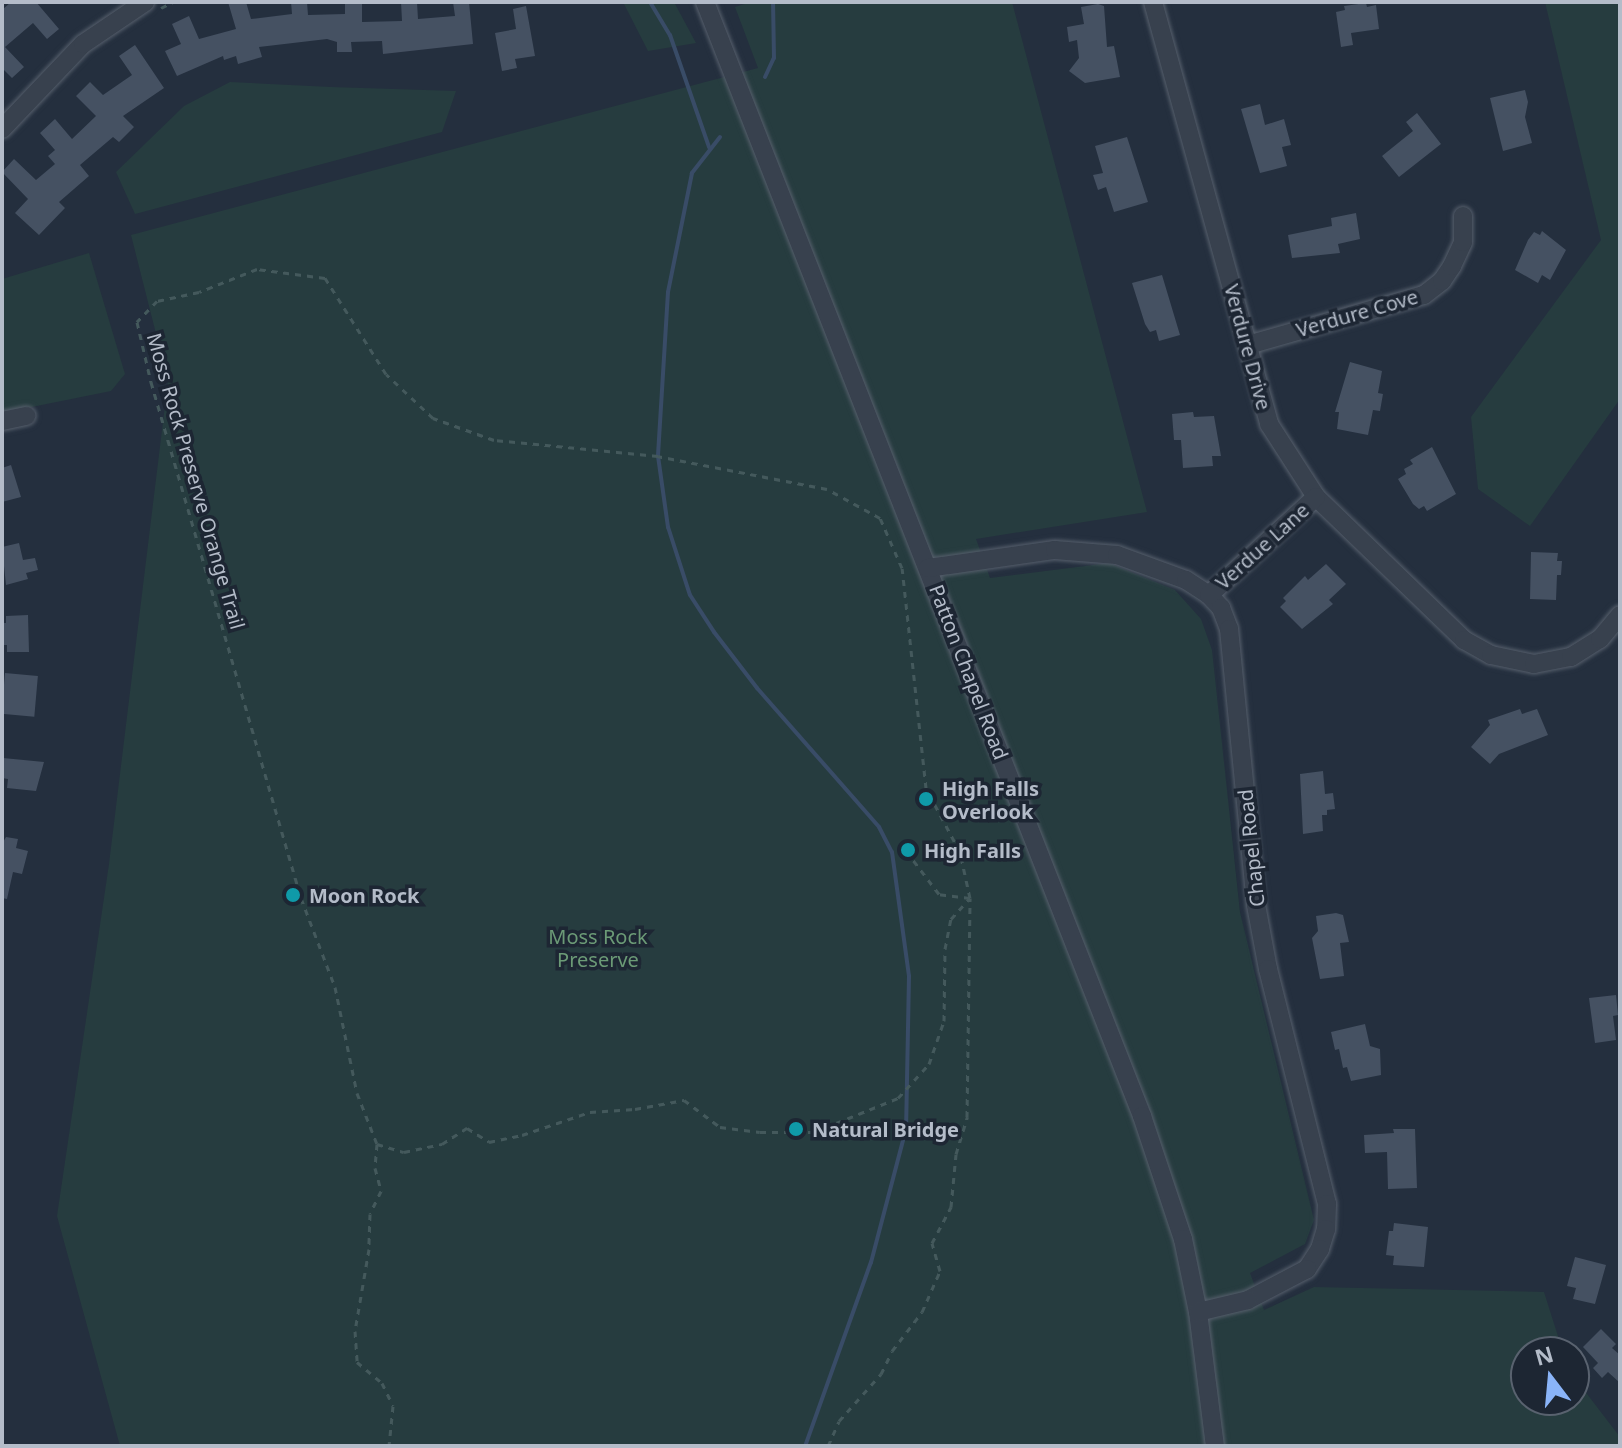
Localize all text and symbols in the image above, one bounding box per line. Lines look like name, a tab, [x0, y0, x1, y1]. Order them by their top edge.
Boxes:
street label: Verdure Drive	[1220, 281, 1276, 413]
street label: Verdure Cove	[1293, 284, 1421, 342]
street label: Moss Rock Preserve Orange Trail	[142, 330, 250, 632]
street label: Verdue Lane	[1210, 498, 1314, 594]
street label: Patton Chapel Road	[925, 581, 1013, 763]
place label: High Falls Overlook	[942, 776, 1039, 823]
street label: Chapel Road	[1233, 788, 1269, 908]
marker: High Falls Overlook	[917, 790, 935, 808]
place label: High Falls	[924, 838, 1021, 862]
marker: High Falls	[899, 841, 917, 859]
place label: Moon Rock	[309, 883, 419, 907]
marker: Moon Rock	[284, 886, 302, 904]
park label: Moss Rock Preserve	[548, 924, 648, 971]
place label: Natural Bridge	[812, 1117, 959, 1141]
marker: Natural Bridge	[787, 1120, 805, 1138]
north arrow	[1510, 1336, 1590, 1416]
text: N	[1531, 1338, 1557, 1372]

